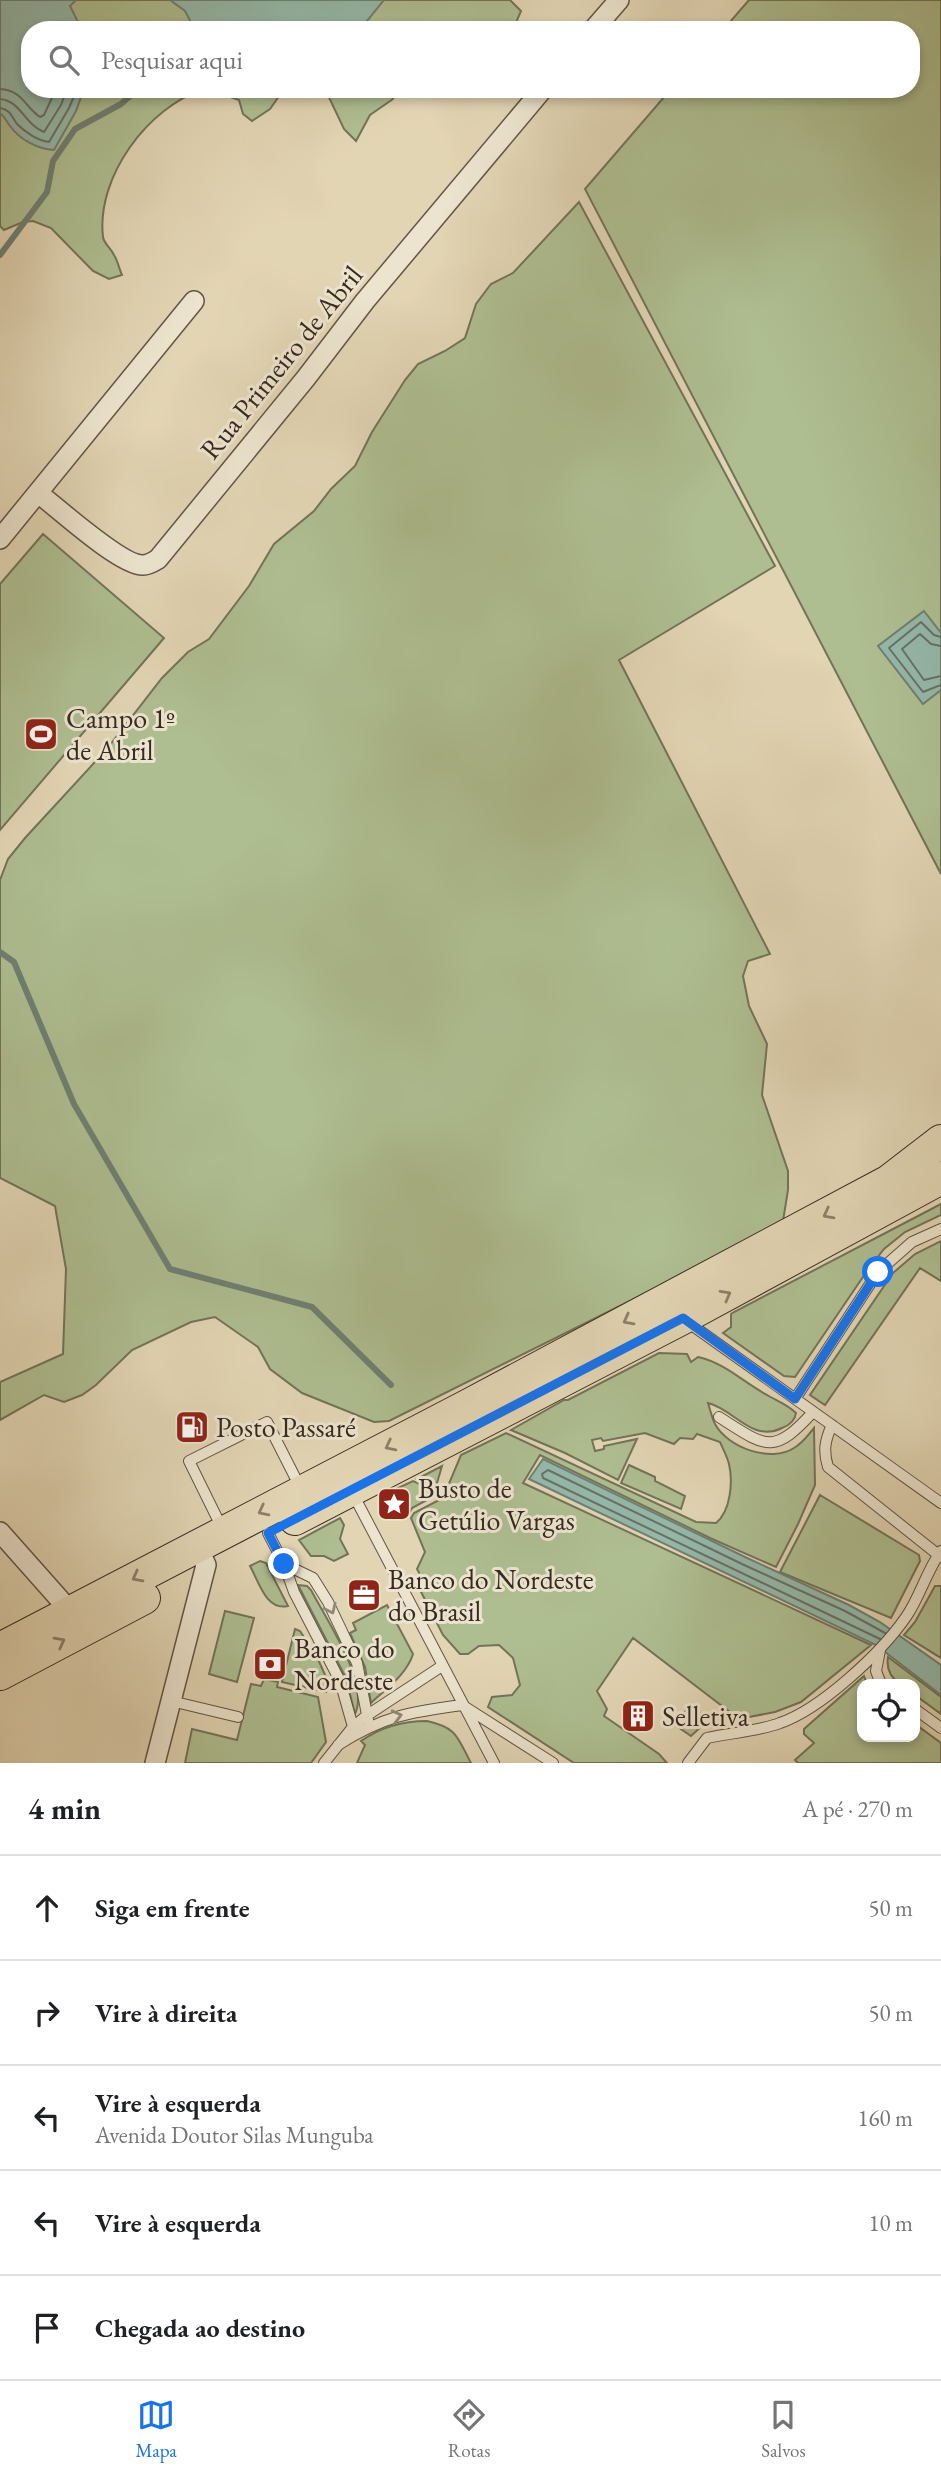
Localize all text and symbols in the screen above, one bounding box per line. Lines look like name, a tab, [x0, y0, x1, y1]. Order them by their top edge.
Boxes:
search box	[21, 21, 920, 98]
icon: search	[45, 41, 83, 79]
text: Pesquisar aqui	[101, 43, 243, 77]
street label: Rua Primeiro de Abril	[192, 258, 370, 466]
place label: Campo 1º de Abril	[66, 700, 175, 768]
sports icon: Campo 1º de Abril	[22, 715, 60, 753]
one-way arrow	[823, 1205, 836, 1219]
route start	[862, 1256, 893, 1287]
one-way arrow	[719, 1290, 731, 1303]
one-way arrow	[622, 1312, 635, 1326]
fuel station icon: Posto Passaré	[173, 1408, 211, 1446]
place label: Posto Passaré	[216, 1409, 356, 1445]
one-way arrow	[385, 1437, 397, 1451]
place label: Busto de Getúlio Vargas	[418, 1470, 575, 1538]
place icon: Busto de Getúlio Vargas	[375, 1485, 413, 1523]
one-way arrow	[257, 1503, 270, 1517]
route end	[268, 1548, 299, 1579]
place label: Banco do Nordeste do Brasil	[388, 1561, 594, 1629]
one-way arrow	[131, 1569, 144, 1582]
office icon: Banco do Nordeste do Brasil	[345, 1576, 383, 1614]
one-way arrow	[323, 1602, 337, 1614]
place label: Banco do Nordeste	[294, 1630, 395, 1698]
one-way arrow	[53, 1637, 65, 1651]
bank icon: Banco do Nordeste	[251, 1645, 289, 1683]
map controls	[857, 1679, 920, 1742]
button: locate	[857, 1679, 920, 1742]
building icon: Selletiva	[619, 1697, 657, 1735]
place label: Selletiva	[662, 1698, 750, 1734]
one-way arrow	[391, 1710, 403, 1724]
text: 4 min	[28, 1789, 101, 1828]
text: A pé · 270 m	[802, 1794, 913, 1824]
icon: ahead	[28, 1889, 66, 1927]
text: Siga em frente	[95, 1891, 250, 1925]
text: 50 m	[868, 1893, 913, 1923]
icon: right	[28, 1994, 66, 2032]
text: Vire à direita	[95, 1996, 237, 2030]
text: 50 m	[868, 1998, 913, 2028]
text: Vire à esquerda	[95, 2086, 261, 2120]
icon: left	[28, 2099, 66, 2137]
text: 160 m	[857, 2103, 913, 2133]
text: Avenida Doutor Silas Munguba	[95, 2120, 373, 2150]
icon: left	[28, 2204, 66, 2242]
text: Vire à esquerda	[95, 2206, 261, 2240]
text: 10 m	[868, 2208, 913, 2238]
icon: arrive	[28, 2309, 66, 2347]
text: Chegada ao destino	[95, 2311, 305, 2345]
tab: Mapa	[135, 2396, 177, 2463]
tab: Rotas	[448, 2396, 490, 2463]
tab: Salvos	[761, 2396, 806, 2463]

